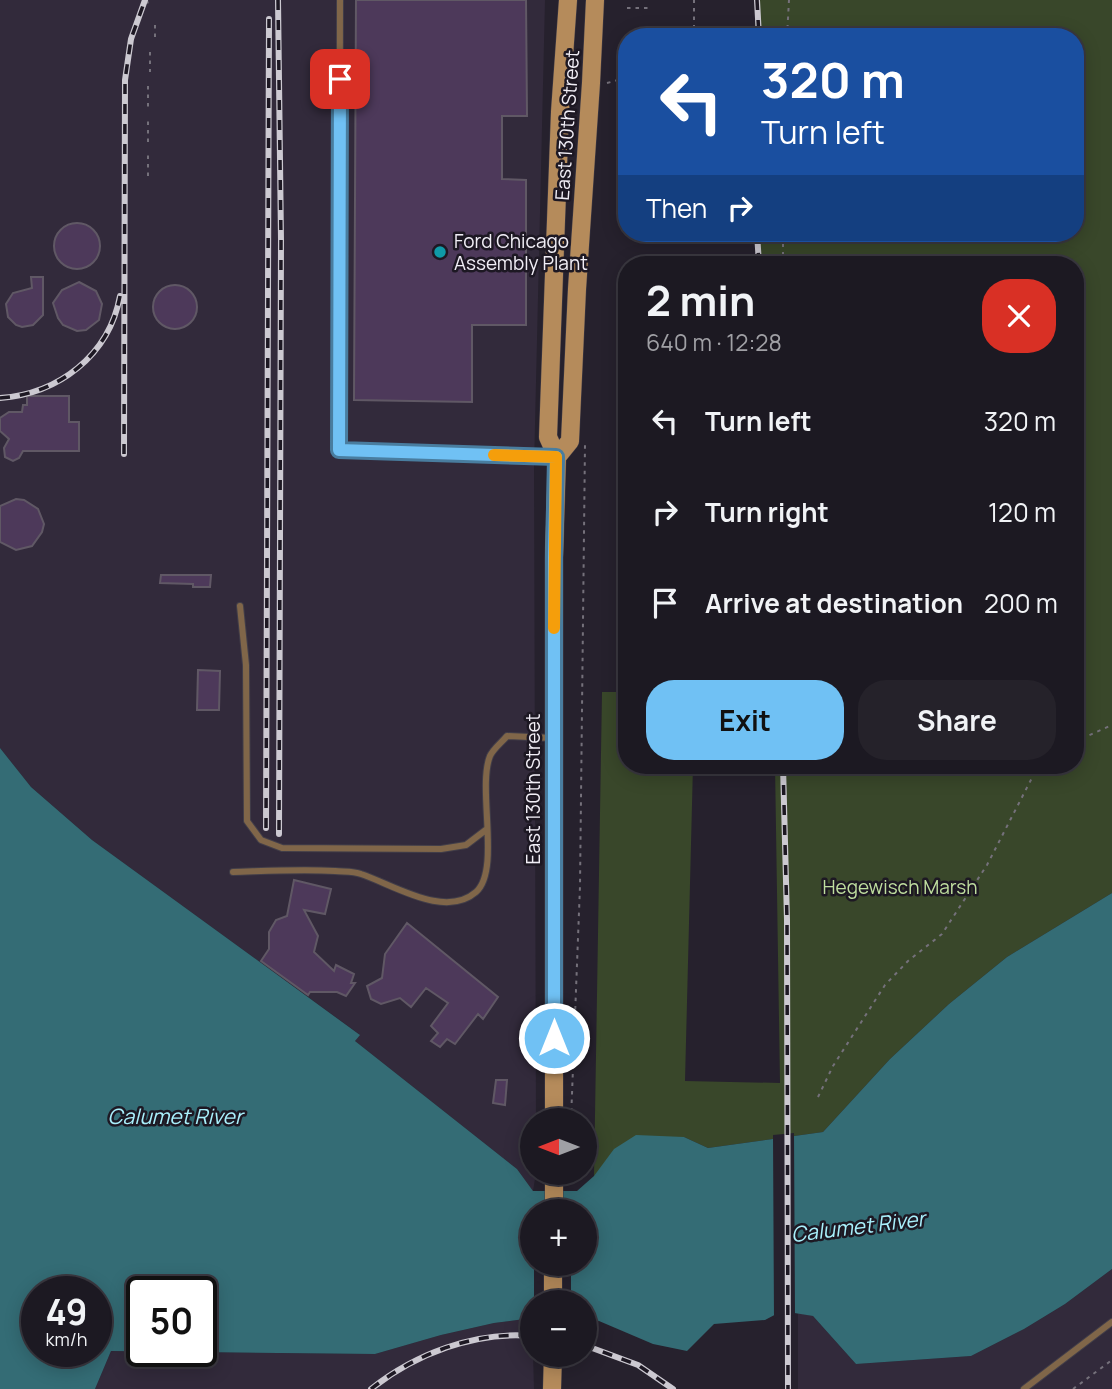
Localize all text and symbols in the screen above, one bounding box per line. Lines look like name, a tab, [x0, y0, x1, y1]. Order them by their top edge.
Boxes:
text: 320 m	[761, 46, 905, 113]
pin	[310, 49, 370, 109]
street label: East 130th Street	[549, 49, 585, 201]
icon: left	[646, 56, 737, 147]
icon: arrive	[321, 60, 359, 98]
text: Turn left	[761, 110, 885, 154]
icon: right	[721, 189, 759, 227]
text: Then	[646, 190, 707, 226]
place label: Ford Chicago Assembly Plant	[454, 228, 588, 276]
marker: Ford Chicago Assembly Plant	[432, 244, 448, 260]
text: 2 min	[646, 271, 755, 329]
button: close	[982, 279, 1056, 353]
text: 640 m · 12:28	[646, 326, 782, 358]
icon: left	[646, 402, 684, 440]
text: Turn left	[705, 403, 812, 439]
text: 320 m	[984, 403, 1056, 439]
icon: right	[646, 493, 684, 531]
text: Turn right	[705, 494, 829, 530]
text: 120 m	[988, 494, 1056, 530]
icon: arrive	[646, 584, 684, 622]
text: Arrive at destination	[705, 585, 963, 621]
text: 200 m	[984, 585, 1058, 621]
button: Exit	[646, 680, 844, 760]
button: Share	[858, 680, 1056, 760]
street label: East 130th Street	[520, 714, 546, 864]
park label: Hegewisch Marsh	[823, 874, 977, 900]
position arrow	[517, 1001, 591, 1075]
water label: Calumet River	[108, 1102, 245, 1130]
north arrow	[520, 1108, 597, 1185]
map controls	[520, 1108, 597, 1367]
button: +	[520, 1199, 597, 1276]
water label: Calumet River	[789, 1204, 929, 1248]
speed limit sign: 50	[126, 1276, 217, 1367]
text: 49	[45, 1288, 88, 1336]
button: −	[520, 1290, 597, 1367]
text: km/h	[46, 1327, 87, 1351]

